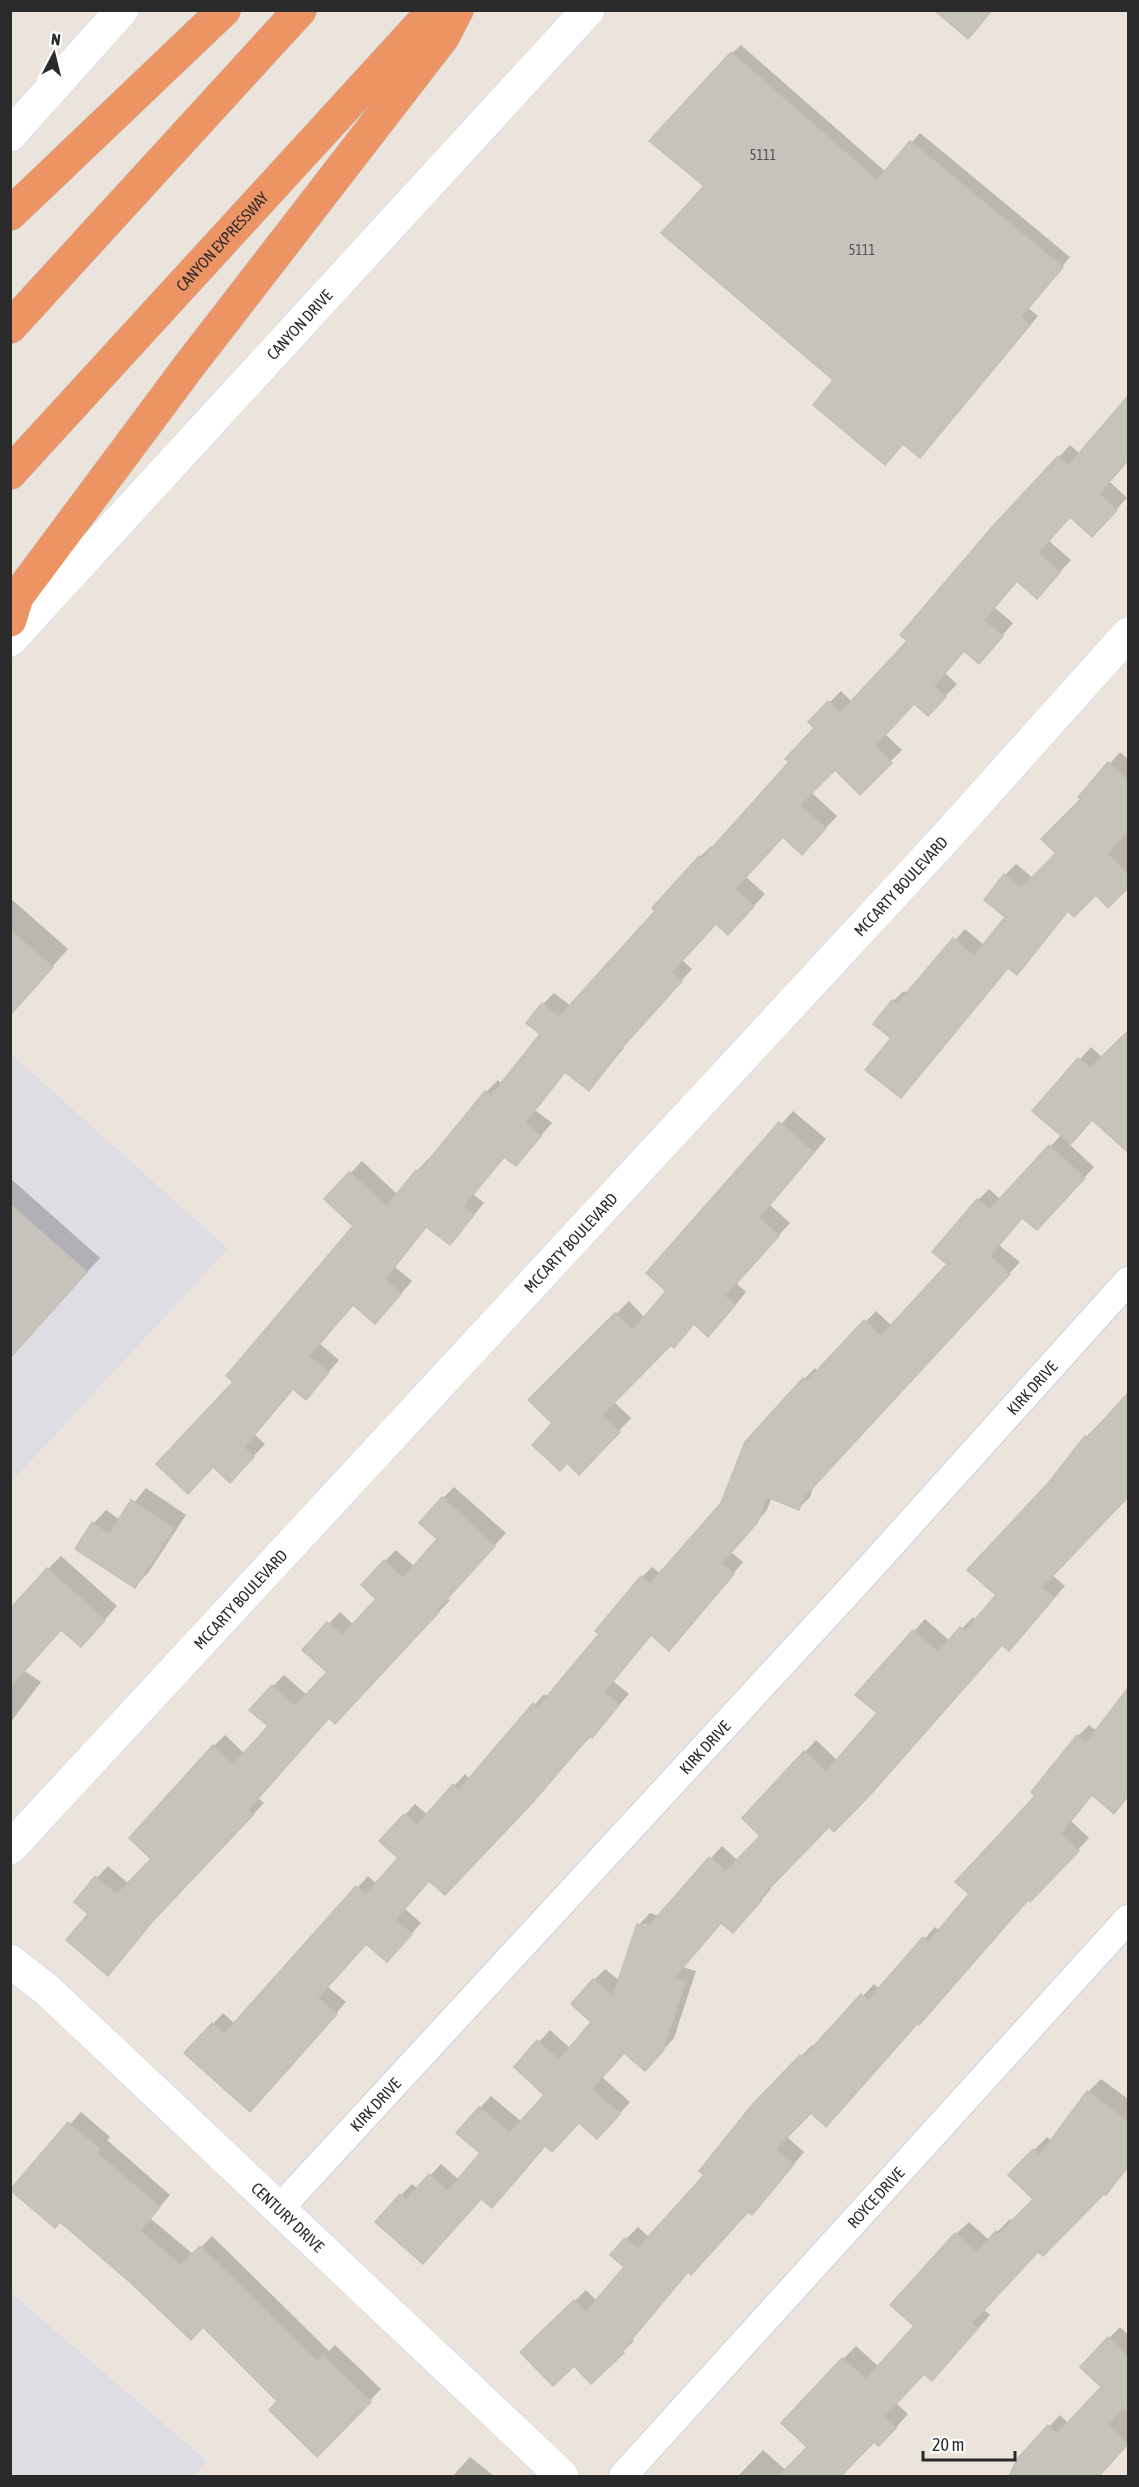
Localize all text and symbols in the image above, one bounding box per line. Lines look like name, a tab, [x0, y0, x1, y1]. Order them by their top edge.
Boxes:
north arrow	[24, 24, 84, 84]
text: N	[50, 30, 62, 49]
house number: 5111	[750, 147, 776, 163]
street label: CANYON EXPRESSWAY	[172, 188, 272, 295]
house number: 5111	[849, 242, 875, 258]
street label: CANYON DRIVE	[263, 286, 336, 363]
street label: MCCARTY BOULEVARD	[850, 833, 951, 939]
street label: MCCARTY BOULEVARD	[520, 1189, 621, 1296]
street label: KIRK DRIVE	[1003, 1357, 1061, 1418]
street label: MCCARTY BOULEVARD	[190, 1546, 291, 1653]
street label: KIRK DRIVE	[676, 1717, 734, 1778]
street label: KIRK DRIVE	[346, 2074, 404, 2135]
street label: ROYCE DRIVE	[844, 2163, 908, 2231]
street label: CENTURY DRIVE	[248, 2179, 328, 2256]
scale bar	[923, 2424, 1014, 2462]
text: 20 m	[932, 2434, 964, 2455]

